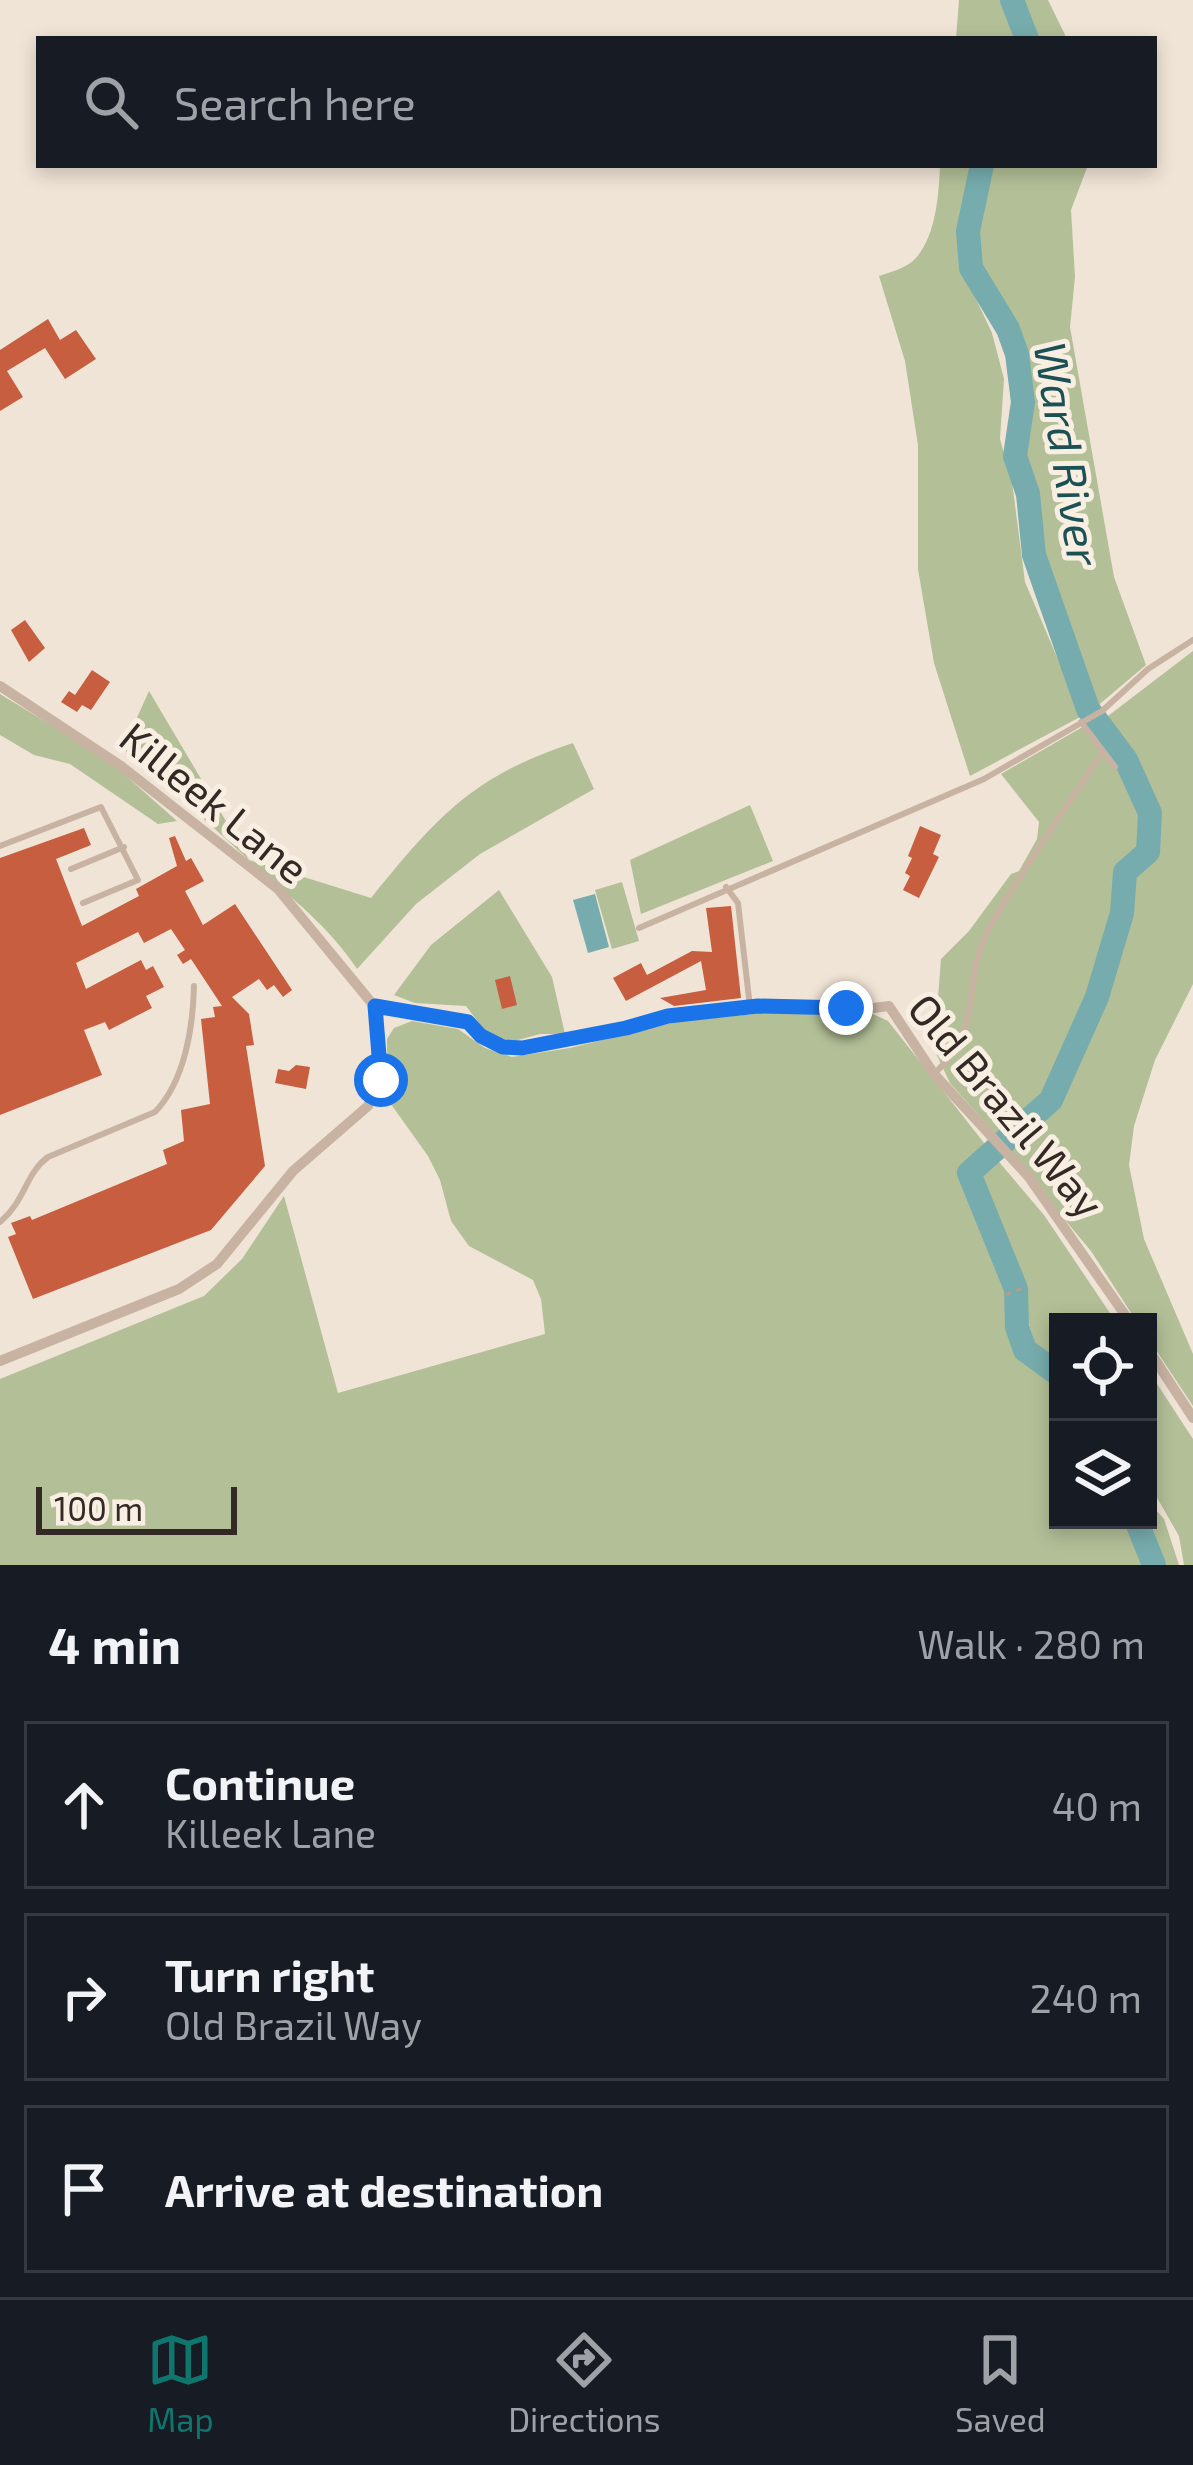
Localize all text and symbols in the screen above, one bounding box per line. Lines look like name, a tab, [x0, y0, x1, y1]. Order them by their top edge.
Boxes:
search box	[36, 36, 1157, 168]
icon: search	[78, 69, 144, 135]
text: Search here	[174, 75, 416, 129]
water label: Ward River	[1025, 338, 1113, 570]
street label: Killeek Lane	[111, 711, 319, 892]
route end	[819, 981, 873, 1035]
street label: Old Brazil Way	[899, 983, 1116, 1227]
route start	[354, 1053, 408, 1107]
map controls	[1049, 1313, 1157, 1529]
button: locate	[1049, 1313, 1157, 1421]
button: layers	[1049, 1421, 1157, 1529]
scale bar	[36, 1481, 237, 1534]
text: 100 m	[54, 1488, 143, 1528]
text: 4 min	[48, 1613, 181, 1674]
text: Walk · 280 m	[917, 1620, 1145, 1667]
text: Continue	[165, 1755, 355, 1809]
icon: ahead	[51, 1772, 117, 1838]
text: 40 m	[1052, 1782, 1142, 1829]
text: Killeek Lane	[165, 1809, 376, 1856]
text: Turn right	[165, 1947, 374, 2001]
icon: right	[51, 1964, 117, 2030]
text: 240 m	[1030, 1974, 1142, 2021]
text: Old Brazil Way	[165, 2001, 422, 2048]
icon: arrive	[51, 2156, 117, 2222]
text: Arrive at destination	[165, 2162, 603, 2216]
tab: Map	[147, 2327, 214, 2439]
tab: Directions	[508, 2327, 660, 2439]
tab: Saved	[955, 2327, 1046, 2439]

